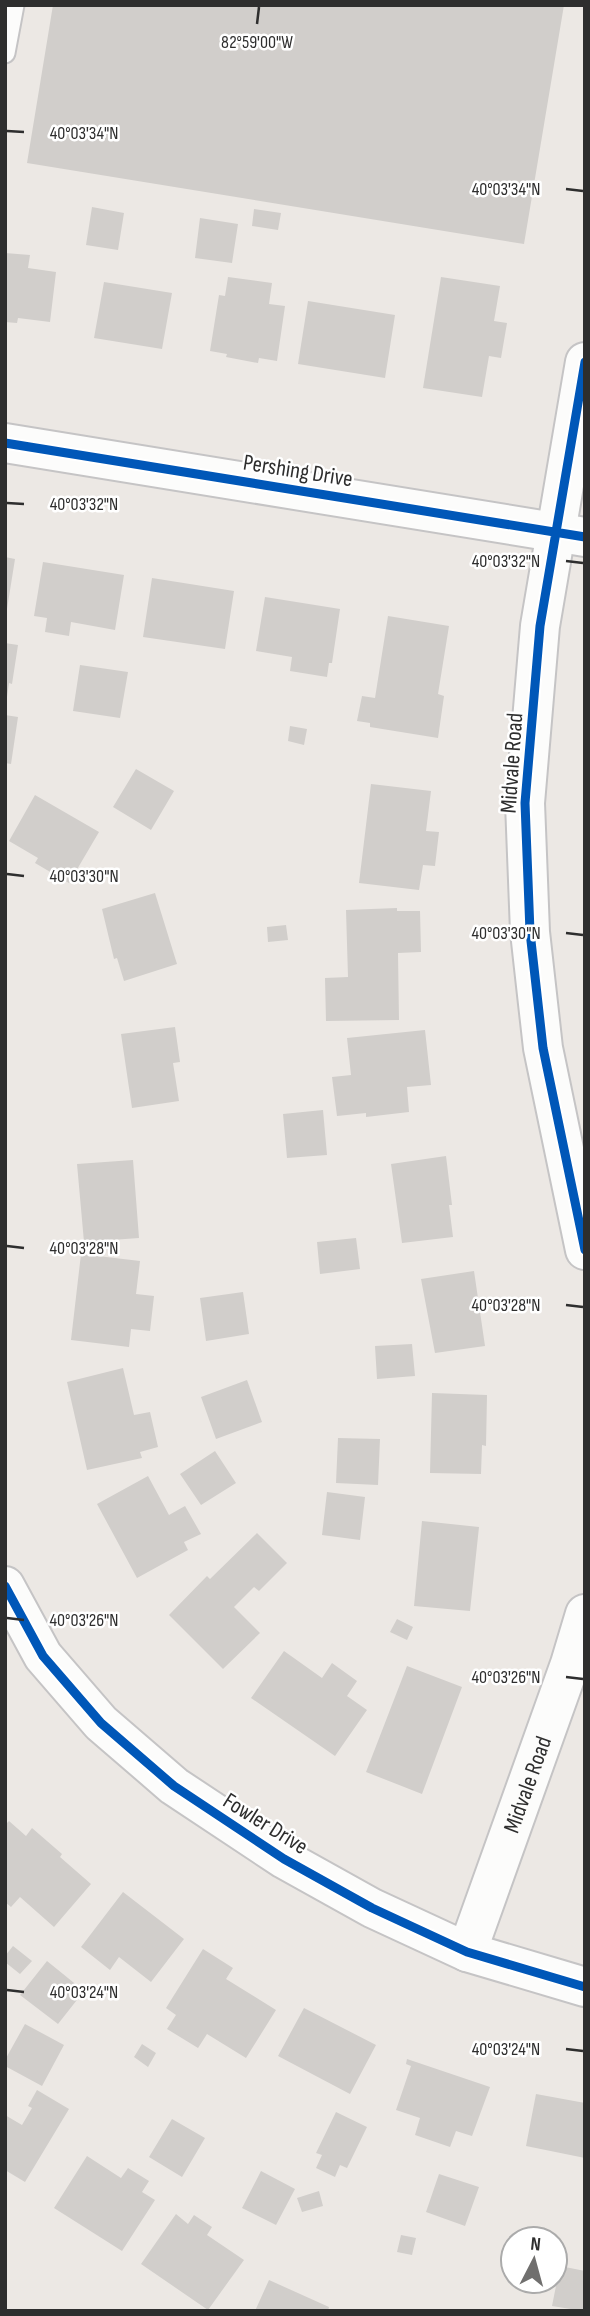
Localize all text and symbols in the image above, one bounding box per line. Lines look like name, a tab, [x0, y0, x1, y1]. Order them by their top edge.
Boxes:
text: 82°59'00"W	[221, 32, 293, 53]
text: 40°03'34"N	[50, 123, 118, 144]
text: 40°03'34"N	[472, 179, 540, 200]
street label: Pershing Drive	[241, 449, 355, 493]
text: 40°03'32"N	[50, 494, 118, 515]
text: 40°03'32"N	[472, 551, 540, 572]
street label: Midvale Road	[495, 712, 529, 814]
text: 40°03'30"N	[49, 866, 119, 887]
text: 40°03'30"N	[471, 923, 541, 944]
text: 40°03'28"N	[50, 1238, 118, 1259]
text: 40°03'28"N	[472, 1295, 540, 1316]
text: 40°03'26"N	[50, 1610, 118, 1631]
text: 40°03'26"N	[472, 1667, 540, 1688]
street label: Midvale Road	[498, 1733, 558, 1837]
street label: Fowler Drive	[218, 1787, 313, 1861]
text: 40°03'24"N	[50, 1982, 118, 2003]
text: 40°03'24"N	[472, 2039, 540, 2060]
north arrow	[499, 2225, 569, 2295]
text: N	[529, 2233, 542, 2257]

